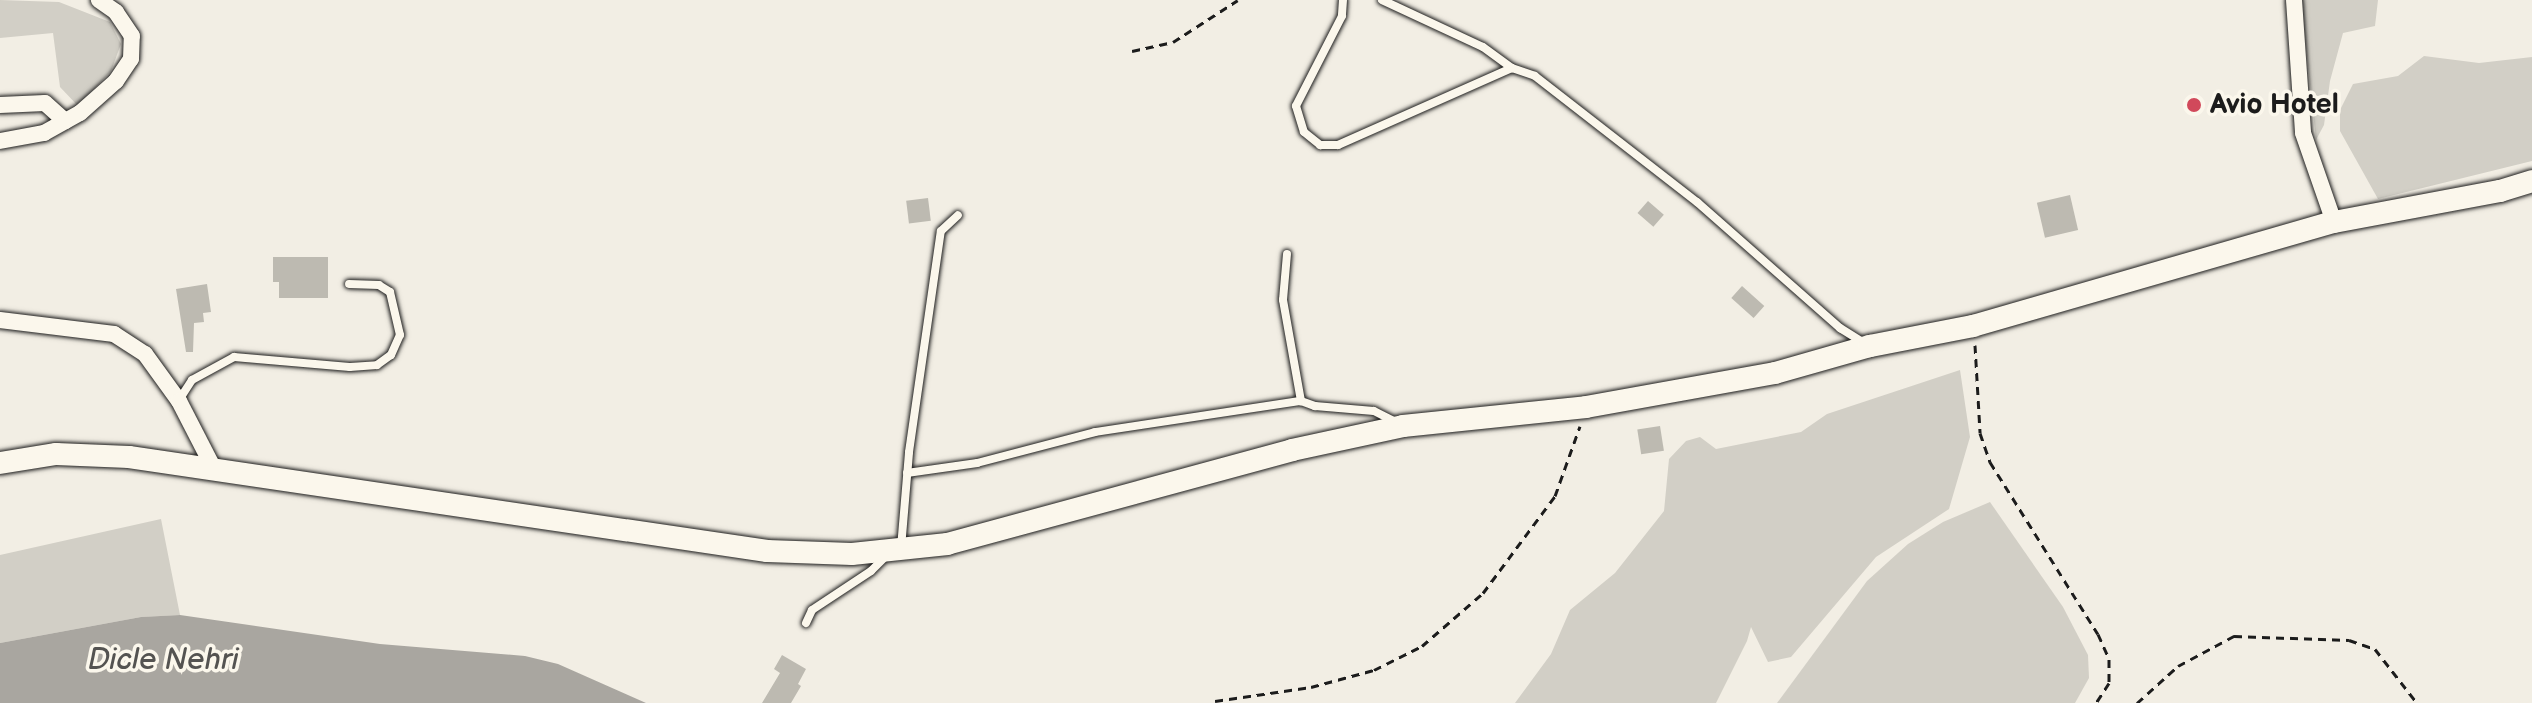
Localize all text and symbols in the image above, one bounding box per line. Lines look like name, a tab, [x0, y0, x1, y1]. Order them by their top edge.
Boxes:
place label: Avio Hotel	[2210, 88, 2339, 122]
marker: Avio Hotel	[2185, 96, 2203, 114]
water label: Dicle Nehri	[88, 642, 238, 678]

